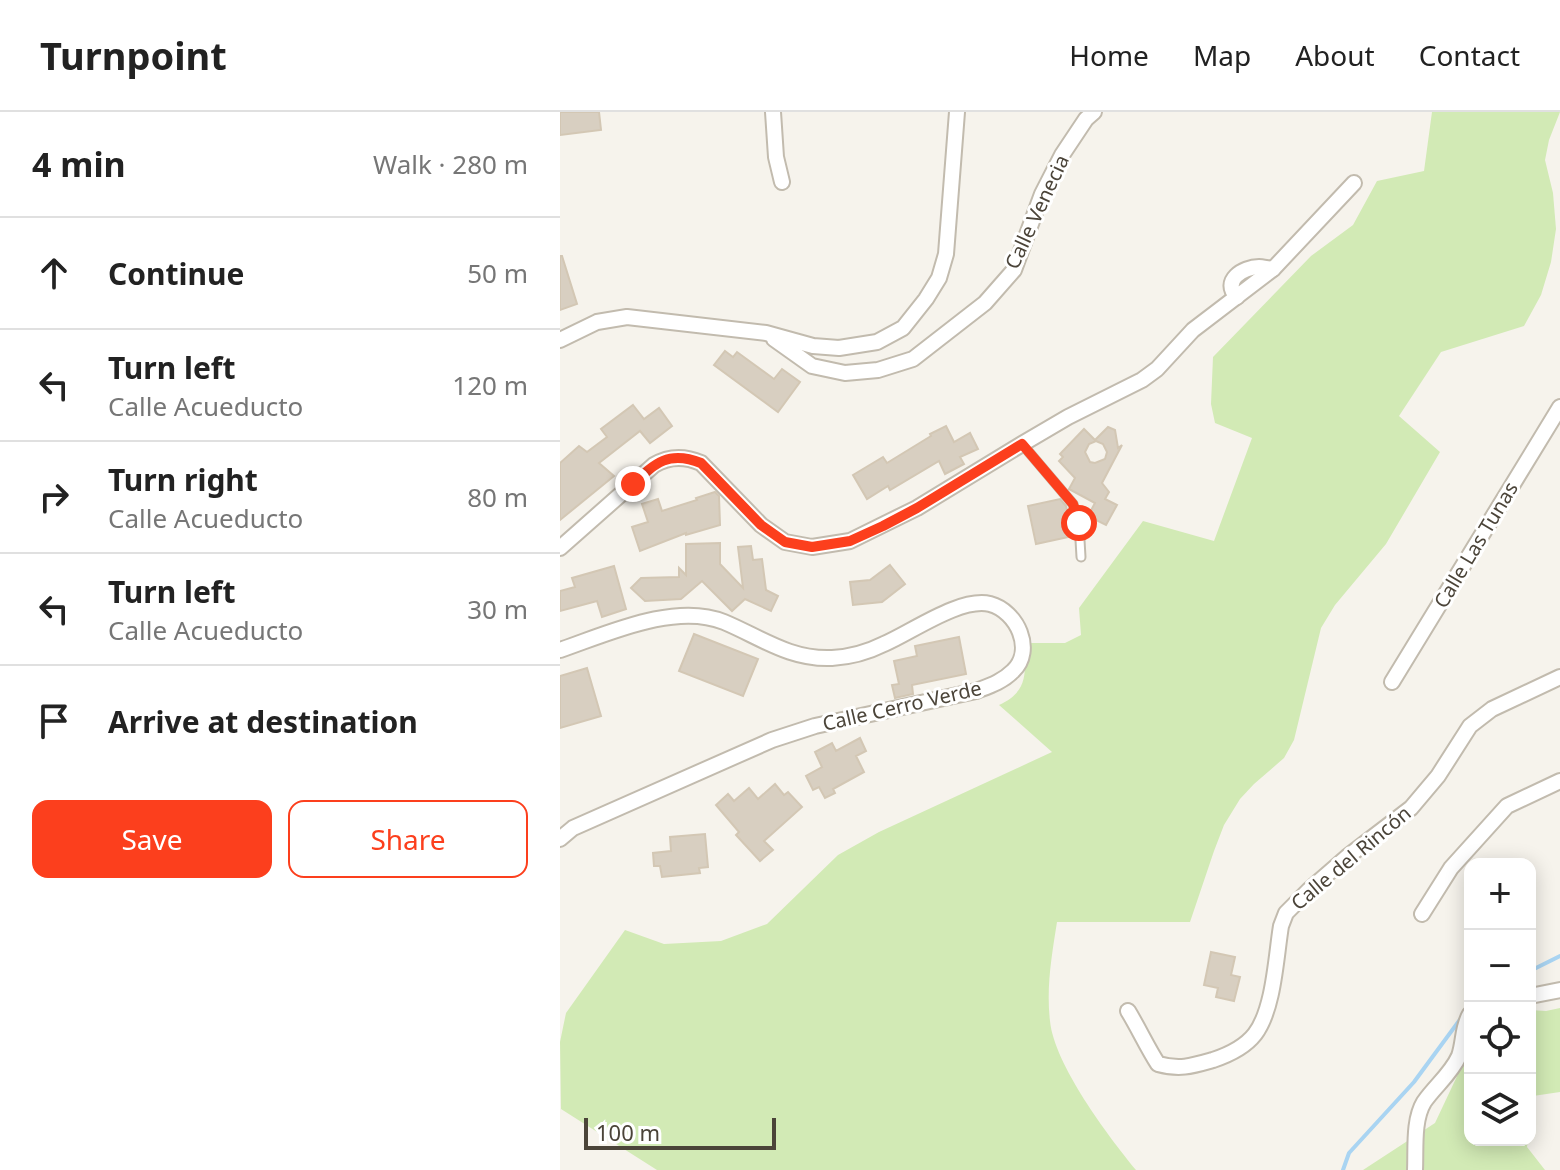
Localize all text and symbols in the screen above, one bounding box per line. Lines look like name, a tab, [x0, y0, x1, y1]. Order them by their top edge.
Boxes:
text: Turnpoint	[40, 29, 227, 81]
text: Home	[1069, 36, 1149, 74]
text: Map	[1193, 36, 1251, 74]
text: About	[1295, 36, 1375, 74]
text: Contact	[1419, 36, 1520, 74]
text: 4 min	[32, 141, 126, 187]
text: Walk · 280 m	[373, 146, 528, 182]
street label: Calle Venecia	[998, 150, 1075, 273]
icon: ahead	[32, 251, 76, 295]
text: Continue	[108, 253, 244, 294]
text: 50 m	[467, 255, 528, 291]
text: Turn left	[108, 347, 236, 388]
icon: left	[32, 363, 76, 407]
text: 120 m	[452, 367, 528, 403]
text: Calle Acueducto	[108, 388, 303, 424]
text: Turn right	[108, 459, 258, 500]
route end	[615, 466, 651, 502]
icon: right	[32, 475, 76, 519]
street label: Calle Las Tunas	[1427, 477, 1524, 613]
text: 80 m	[467, 479, 528, 515]
text: Calle Acueducto	[108, 500, 303, 536]
route start	[1061, 505, 1097, 541]
text: Turn left	[108, 571, 236, 612]
icon: left	[32, 587, 76, 631]
text: 30 m	[467, 591, 528, 627]
text: Calle Acueducto	[108, 612, 303, 648]
street label: Calle Cerro Verde	[820, 674, 984, 737]
icon: arrive	[32, 699, 76, 743]
text: Arrive at destination	[108, 701, 418, 742]
button: Save	[32, 800, 272, 878]
button: Share	[288, 800, 528, 878]
street label: Calle del Rincón	[1285, 800, 1416, 916]
map controls	[1464, 858, 1536, 1146]
button: +	[1464, 858, 1536, 930]
button: −	[1464, 930, 1536, 1002]
button: locate	[1464, 1002, 1536, 1074]
button: layers	[1464, 1074, 1536, 1146]
scale bar	[584, 1114, 776, 1150]
text: 100 m	[596, 1117, 660, 1147]

